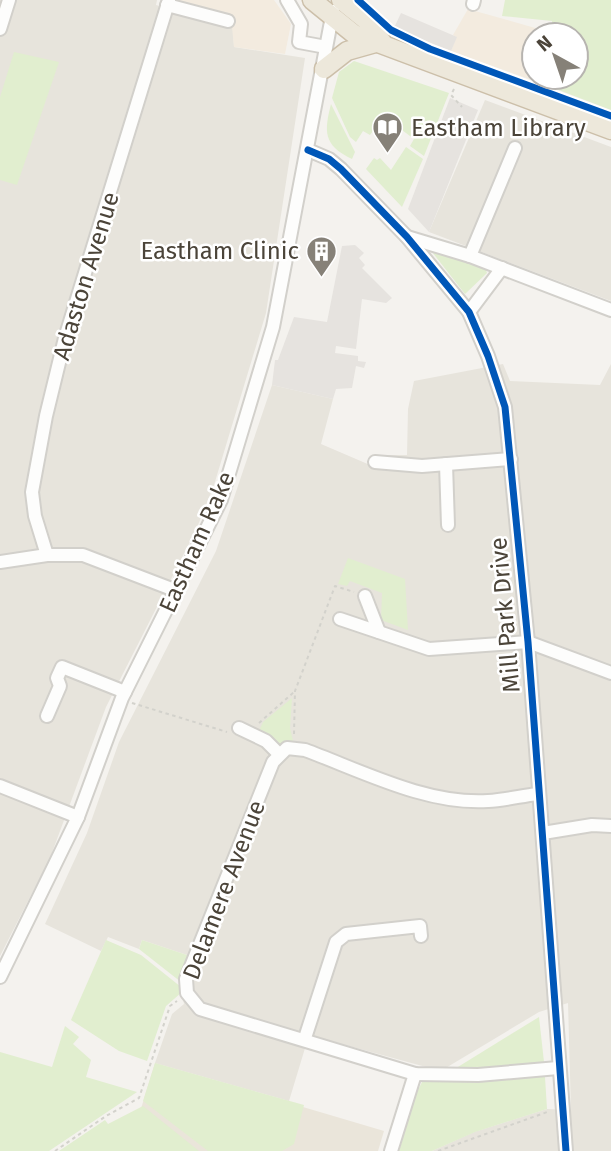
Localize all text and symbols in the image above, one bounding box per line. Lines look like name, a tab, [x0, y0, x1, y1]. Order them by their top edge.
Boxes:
north arrow	[520, 21, 590, 91]
text: N	[532, 30, 557, 56]
library icon: Eastham Library	[371, 111, 405, 155]
place label: Eastham Library	[411, 114, 586, 142]
street label: Adaston Avenue	[47, 188, 125, 364]
building icon: Eastham Clinic	[305, 234, 339, 278]
place label: Eastham Clinic	[140, 237, 299, 265]
street label: Eastham Rake	[153, 467, 241, 617]
street label: Mill Park Drive	[484, 536, 526, 694]
street label: Delamere Avenue	[177, 796, 271, 984]

